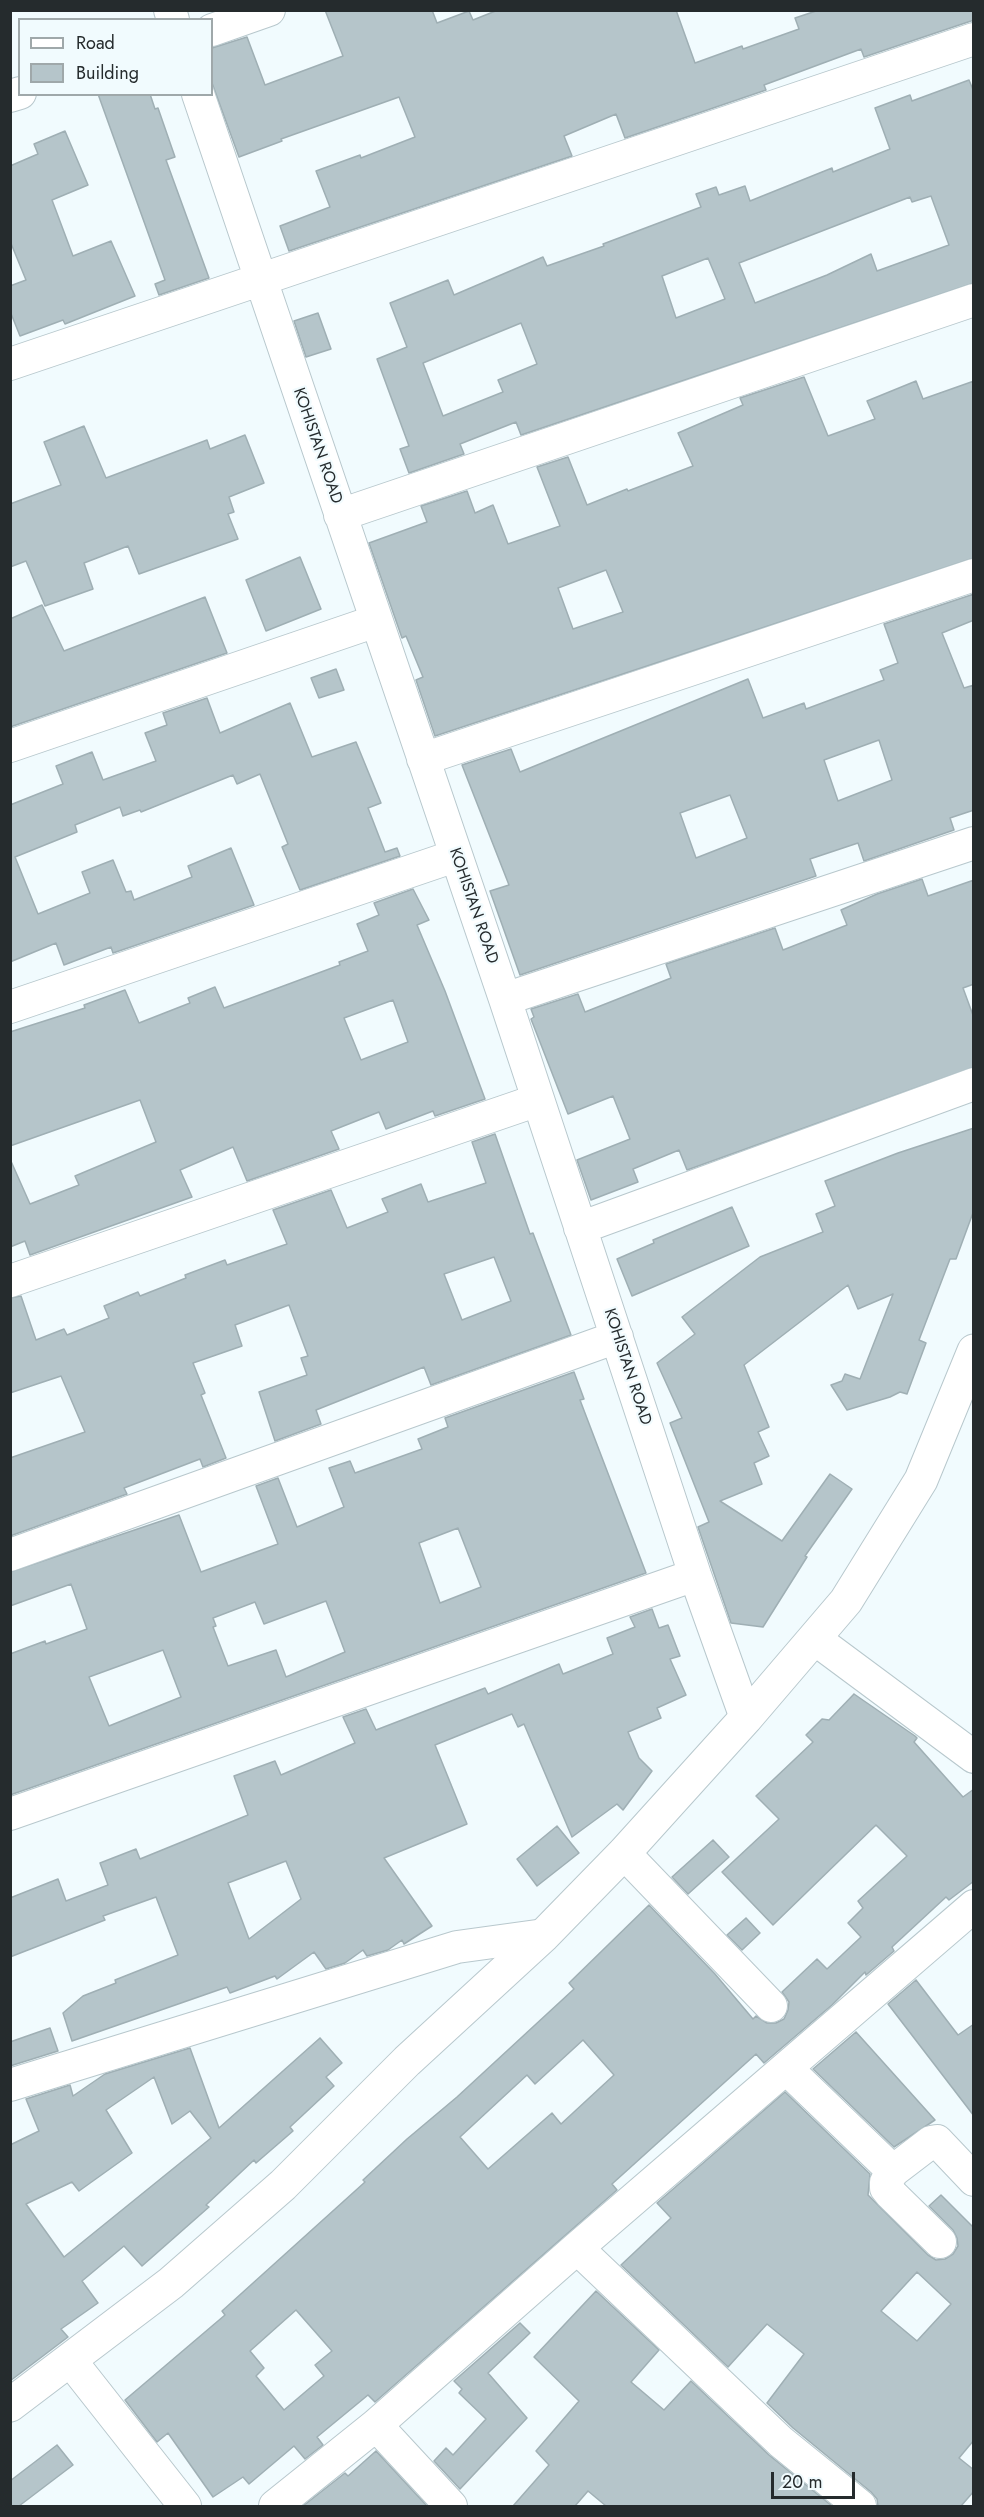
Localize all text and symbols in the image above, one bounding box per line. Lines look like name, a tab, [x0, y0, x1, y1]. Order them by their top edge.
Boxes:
legend	[18, 18, 213, 96]
text: Road	[76, 30, 115, 56]
text: Building	[76, 60, 139, 86]
street label: KOHISTAN ROAD	[288, 386, 346, 506]
street label: KOHISTAN ROAD	[444, 846, 502, 966]
street label: KOHISTAN ROAD	[599, 1306, 655, 1428]
scale bar	[774, 2460, 858, 2498]
text: 20 m	[782, 2469, 822, 2495]

